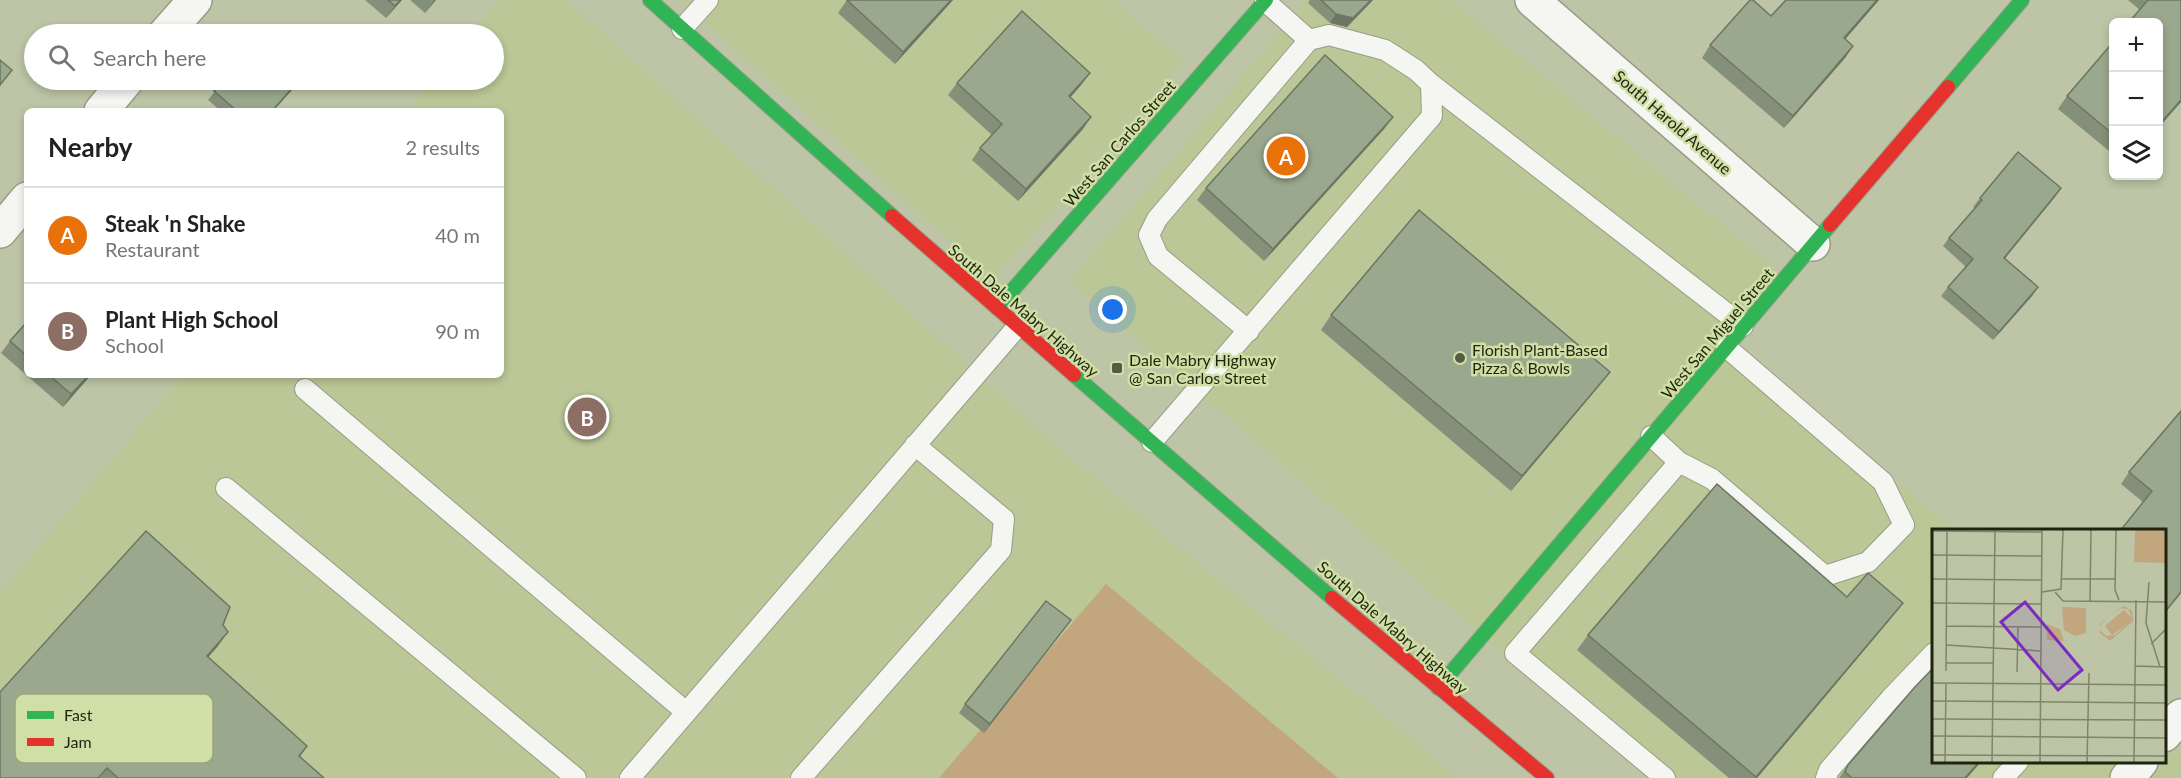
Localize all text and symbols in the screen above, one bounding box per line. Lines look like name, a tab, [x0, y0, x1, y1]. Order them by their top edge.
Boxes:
map controls	[2109, 18, 2163, 180]
button: +	[2109, 18, 2163, 72]
search box	[24, 24, 504, 90]
icon: search	[45, 41, 78, 74]
text: Search here	[93, 44, 206, 71]
street label: South Harold Avenue	[1610, 66, 1736, 178]
button: −	[2109, 72, 2163, 126]
street label: West San Carlos Street	[1059, 76, 1179, 210]
button: layers	[2109, 126, 2163, 180]
text: Nearby	[48, 131, 133, 163]
pin: A	[1266, 134, 1306, 178]
text: 2 results	[405, 135, 480, 159]
text: Steak 'n Shake	[105, 210, 246, 237]
text: A	[61, 223, 74, 247]
text: 40 m	[435, 223, 480, 247]
text: Restaurant	[105, 237, 200, 261]
street label: South Dale Mabry Highway	[945, 240, 1103, 381]
street label: West San Miguel Street	[1657, 264, 1777, 402]
your location	[1098, 295, 1127, 324]
text: Plant High School	[105, 306, 279, 333]
text: B	[61, 319, 74, 343]
text: 90 m	[435, 319, 480, 343]
text: School	[105, 333, 164, 357]
place label: Florish Plant-Based Pizza & Bowls	[1472, 340, 1608, 377]
place label: Dale Mabry Highway @ San Carlos Street	[1129, 350, 1277, 387]
marker: Florish Plant-Based Pizza & Bowls	[1453, 351, 1467, 365]
marker: Dale Mabry Highway @ San Carlos Street	[1110, 361, 1124, 375]
pin: B	[568, 394, 606, 440]
inset map	[1932, 529, 2166, 763]
street label: South Dale Mabry Highway	[1314, 557, 1472, 698]
legend	[15, 694, 213, 763]
text: Fast	[64, 705, 93, 724]
text: Jam	[64, 732, 92, 751]

